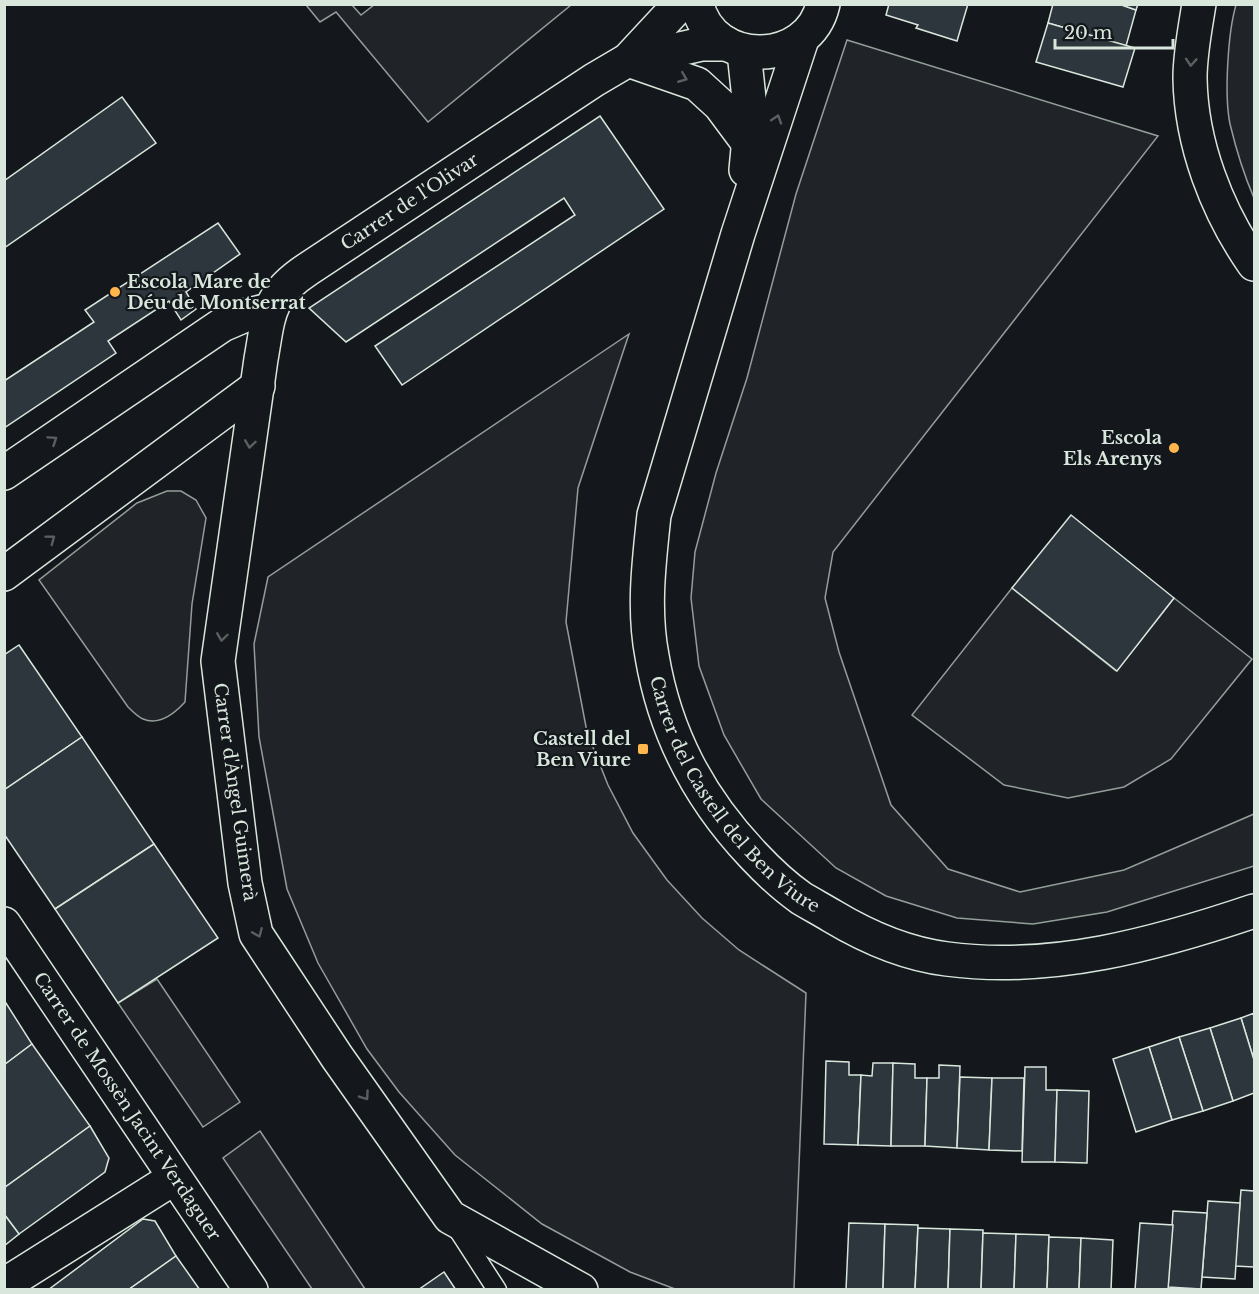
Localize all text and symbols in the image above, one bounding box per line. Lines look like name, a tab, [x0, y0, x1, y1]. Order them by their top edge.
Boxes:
scale bar	[1055, 12, 1174, 50]
text: 20 m	[1064, 22, 1112, 44]
one-way arrow	[1185, 58, 1198, 67]
one-way arrow	[678, 71, 688, 84]
one-way arrow	[770, 114, 782, 125]
street label: Carrer de l'Olivar	[337, 148, 483, 255]
place label: Escola Mare de Déu de Montserrat	[127, 271, 306, 314]
marker: Escola Mare de Déu de Montserrat	[108, 285, 122, 299]
place label: Escola Els Arenys	[1063, 427, 1163, 470]
one-way arrow	[46, 436, 57, 447]
one-way arrow	[244, 440, 256, 449]
marker: Escola Els Arenys	[1167, 441, 1181, 455]
one-way arrow	[45, 536, 56, 547]
one-way arrow	[216, 633, 228, 642]
street label: Carrer del Castell del Ben Viure	[645, 674, 824, 918]
street label: Carrer d'Àngel Guimerà	[209, 681, 262, 903]
place label: Castell del Ben Viure	[533, 728, 632, 771]
marker: Castell del Ben Viure	[636, 742, 650, 756]
one-way arrow	[251, 927, 263, 938]
street label: Carrer de Mossèn Jacint Verdaguer	[29, 968, 226, 1245]
one-way arrow	[358, 1090, 369, 1101]

